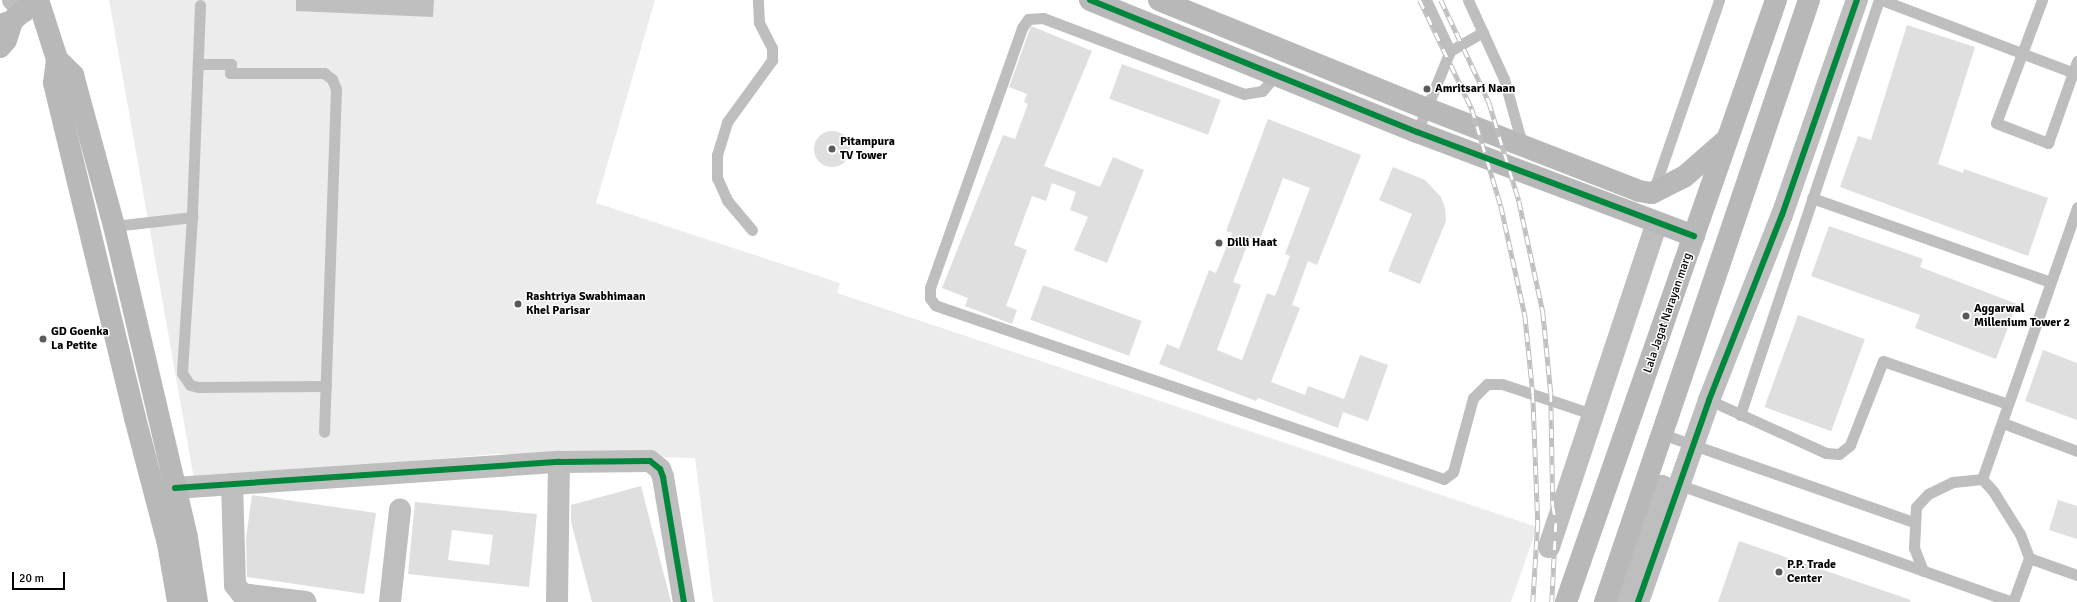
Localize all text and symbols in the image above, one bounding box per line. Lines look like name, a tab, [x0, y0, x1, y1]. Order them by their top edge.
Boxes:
place label: Amritsari Naan	[1435, 82, 1515, 96]
marker: Amritsari Naan	[1422, 84, 1432, 94]
place label: Pitampura TV Tower	[840, 135, 895, 163]
marker: Pitampura TV Tower	[827, 144, 837, 154]
place label: Dilli Haat	[1227, 236, 1277, 250]
marker: Dilli Haat	[1214, 238, 1224, 248]
street label: Lala Jagat Narayan marg	[1641, 251, 1695, 375]
place label: Rashtriya Swabhimaan Khel Parisar	[526, 290, 646, 318]
marker: Rashtriya Swabhimaan Khel Parisar	[513, 299, 523, 309]
place label: Aggarwal Millenium Tower 2	[1974, 302, 2070, 330]
marker: Aggarwal Millenium Tower 2	[1961, 311, 1971, 321]
place label: GD Goenka La Petite	[51, 325, 109, 353]
marker: GD Goenka La Petite	[38, 334, 48, 344]
place label: P.P. Trade Center	[1787, 558, 1836, 586]
scale bar	[14, 564, 67, 590]
marker: P.P. Trade Center	[1774, 567, 1784, 577]
text: 20 m	[19, 571, 44, 586]

